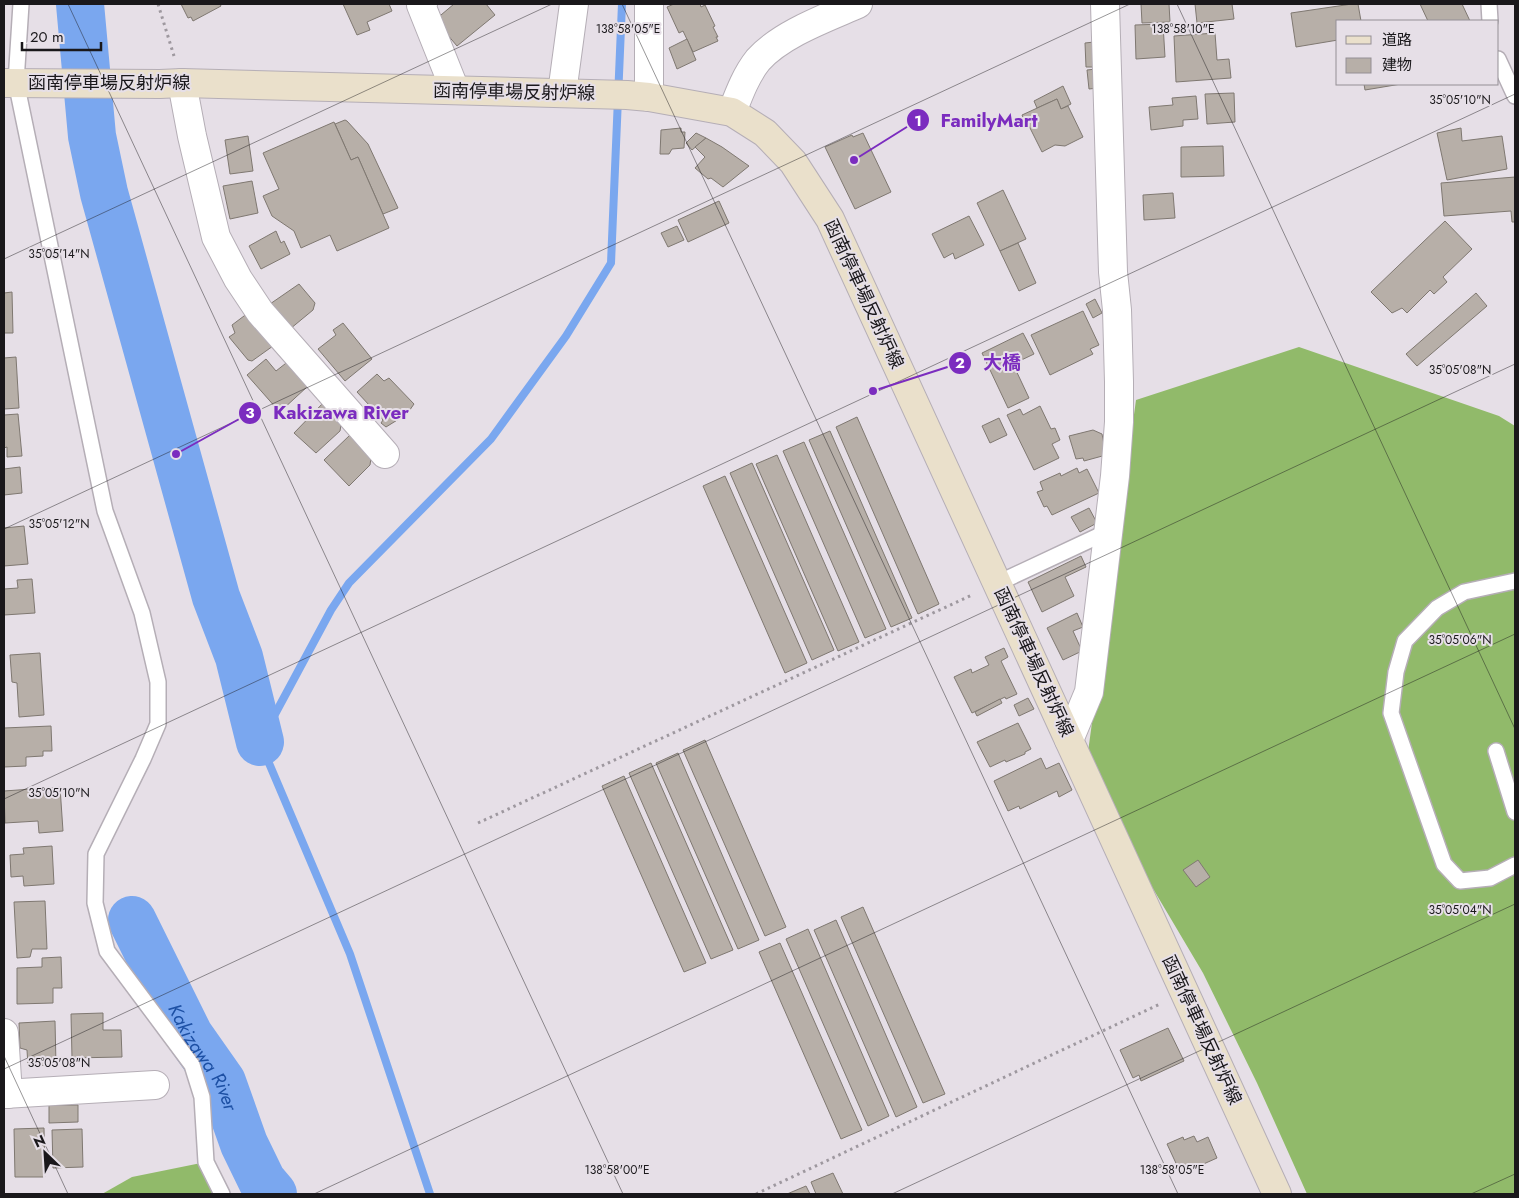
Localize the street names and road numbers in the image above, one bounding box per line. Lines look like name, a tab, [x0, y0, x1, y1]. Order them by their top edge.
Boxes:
street label: 函南停車場反射炉線	[28, 70, 190, 96]
street label: 函南停車場反射炉線	[433, 78, 595, 106]
street label: 函南停車場反射炉線	[818, 215, 910, 373]
street label: 函南停車場反射炉線	[988, 583, 1080, 741]
street label: 函南停車場反射炉線	[1156, 951, 1248, 1109]

